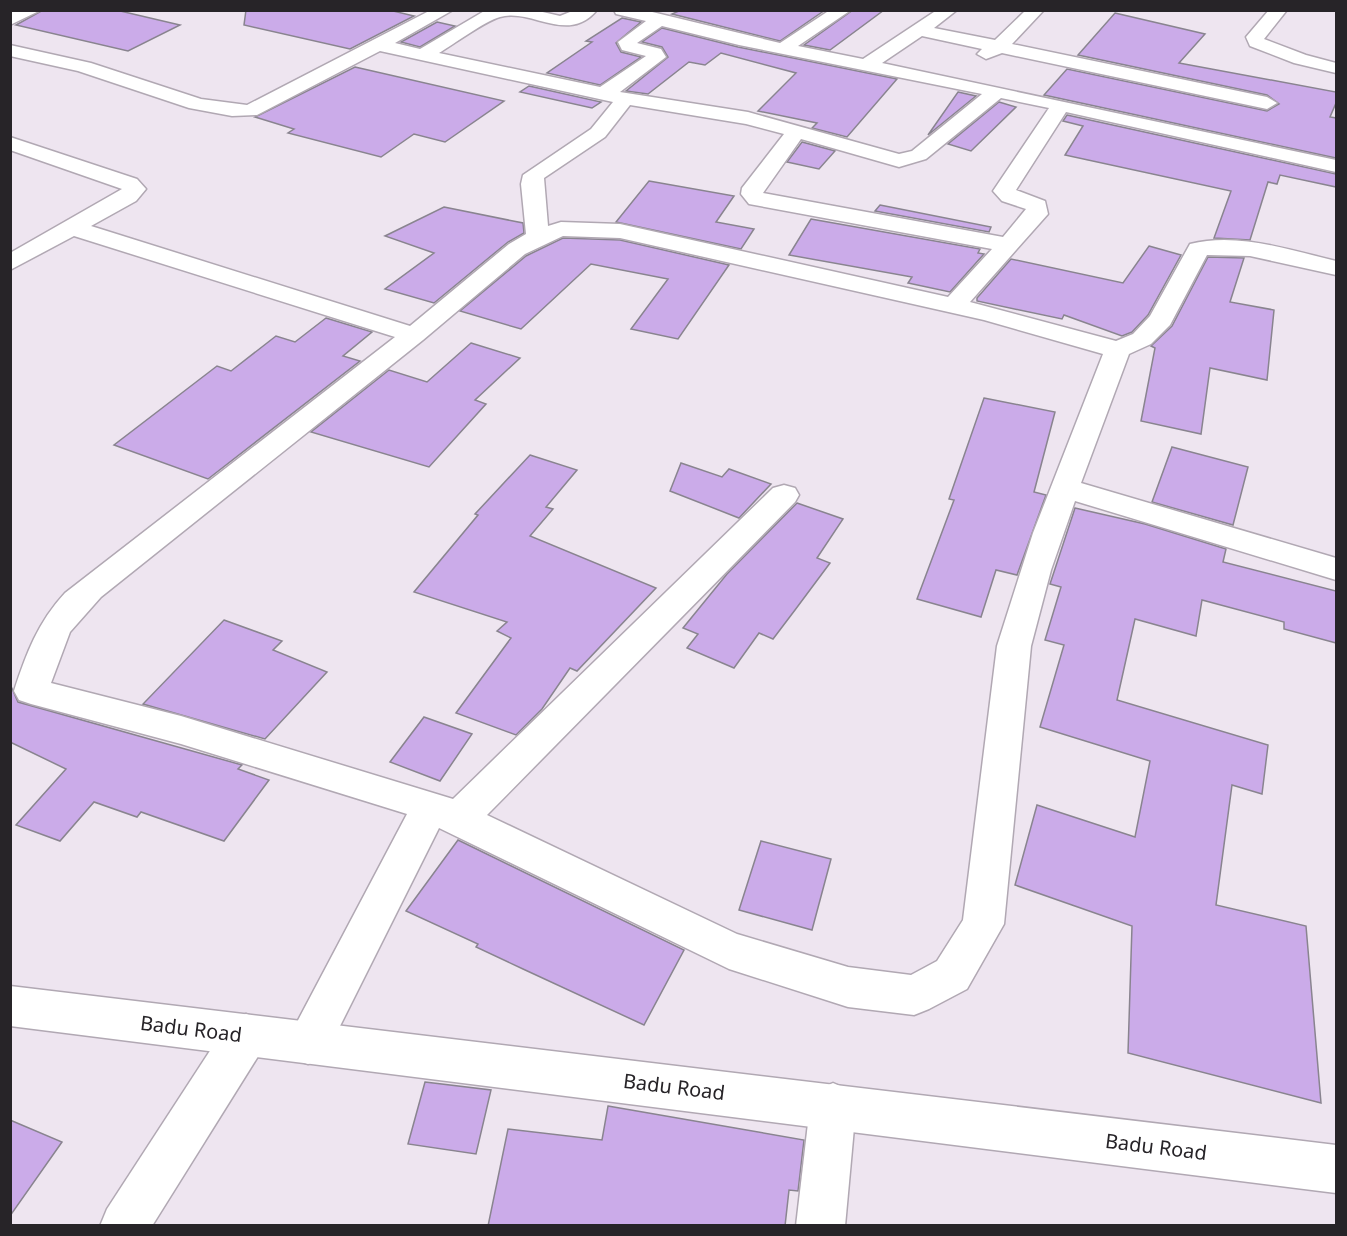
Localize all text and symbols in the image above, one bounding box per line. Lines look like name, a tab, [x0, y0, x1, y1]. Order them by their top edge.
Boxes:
street label: Badu Road	[139, 1009, 243, 1048]
street label: Badu Road	[622, 1067, 726, 1106]
street label: Badu Road	[1104, 1127, 1208, 1166]

